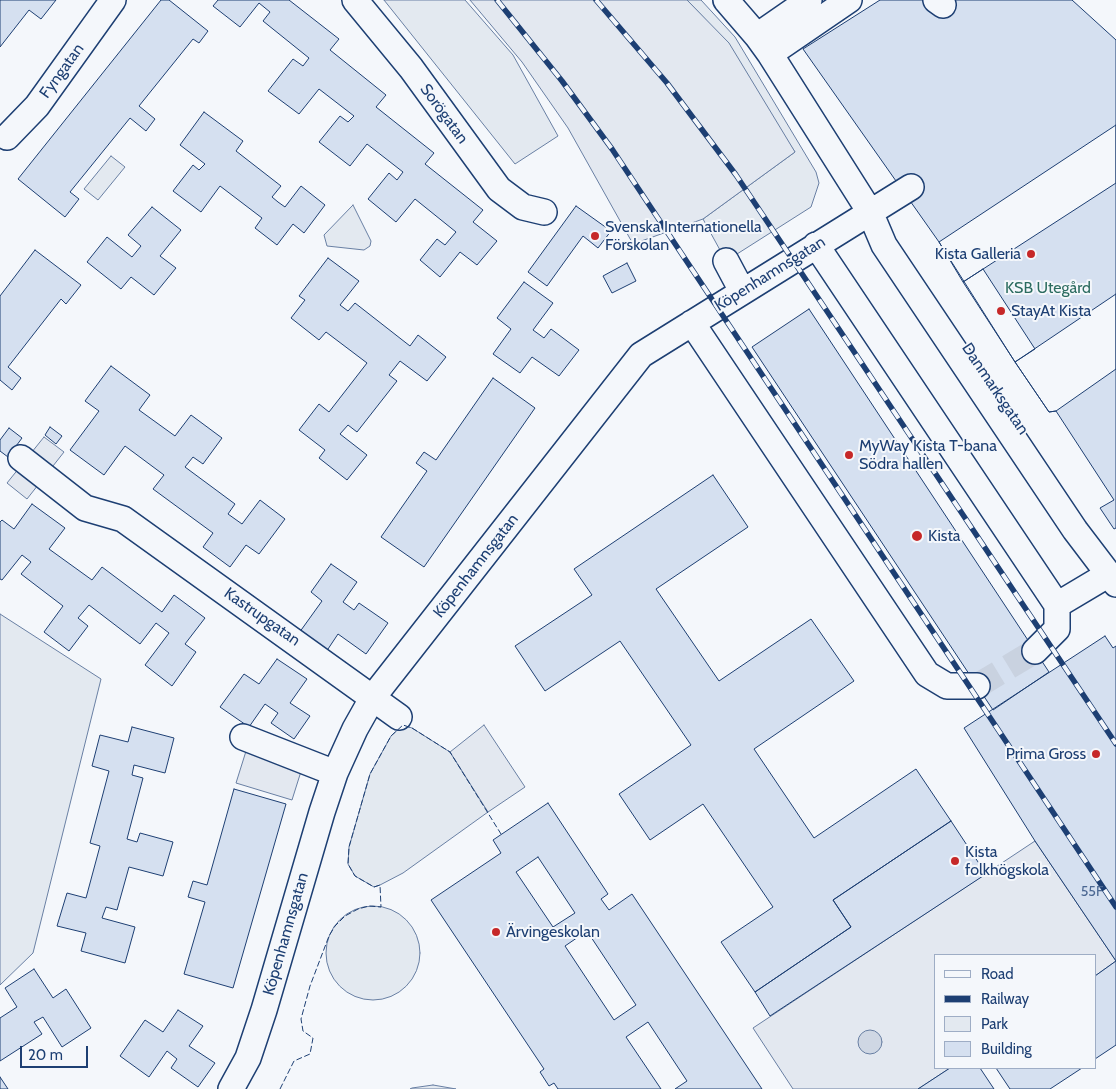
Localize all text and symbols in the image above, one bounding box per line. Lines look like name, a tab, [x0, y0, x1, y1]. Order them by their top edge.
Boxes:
street label: Fyngatan	[36, 40, 88, 102]
street label: Sorögatan	[416, 80, 472, 148]
place label: Svenska Internationella Förskolan	[605, 217, 762, 255]
marker: Svenska Internationella Förskolan	[589, 230, 601, 242]
street label: Köpenhamnsgatan	[711, 232, 829, 316]
place label: Kista Galleria	[935, 244, 1021, 264]
marker: Kista Galleria	[1025, 248, 1037, 260]
park label: KSB Utegård	[1005, 278, 1091, 298]
place label: StayAt Kista	[1011, 301, 1091, 321]
marker: StayAt Kista	[995, 305, 1007, 317]
street label: Danmarksgatan	[957, 340, 1033, 438]
place label: MyWay Kista T-bana Södra hallen	[859, 436, 997, 474]
marker: MyWay Kista T-bana Södra hallen	[843, 449, 855, 461]
street label: Köpenhamnsgatan	[429, 510, 523, 622]
place label: Kista	[928, 526, 961, 546]
marker: Kista	[910, 529, 924, 543]
street label: Kastrupgatan	[220, 584, 304, 650]
place label: Prima Gross	[1006, 744, 1086, 764]
marker: Prima Gross	[1090, 748, 1102, 760]
place label: Kista folkhögskola	[965, 842, 1049, 880]
marker: Kista folkhögskola	[949, 855, 961, 867]
street label: Köpenhamnsgatan	[259, 870, 313, 998]
house number: 55F	[1081, 884, 1103, 900]
place label: Ärvingeskolan	[506, 922, 600, 942]
marker: Ärvingeskolan	[490, 926, 502, 938]
legend	[934, 954, 1096, 1069]
text: Road	[981, 965, 1014, 983]
text: Railway	[981, 990, 1029, 1008]
text: Park	[981, 1015, 1008, 1033]
scale bar	[22, 1036, 90, 1068]
text: Building	[981, 1040, 1032, 1058]
text: 20 m	[28, 1046, 63, 1064]

